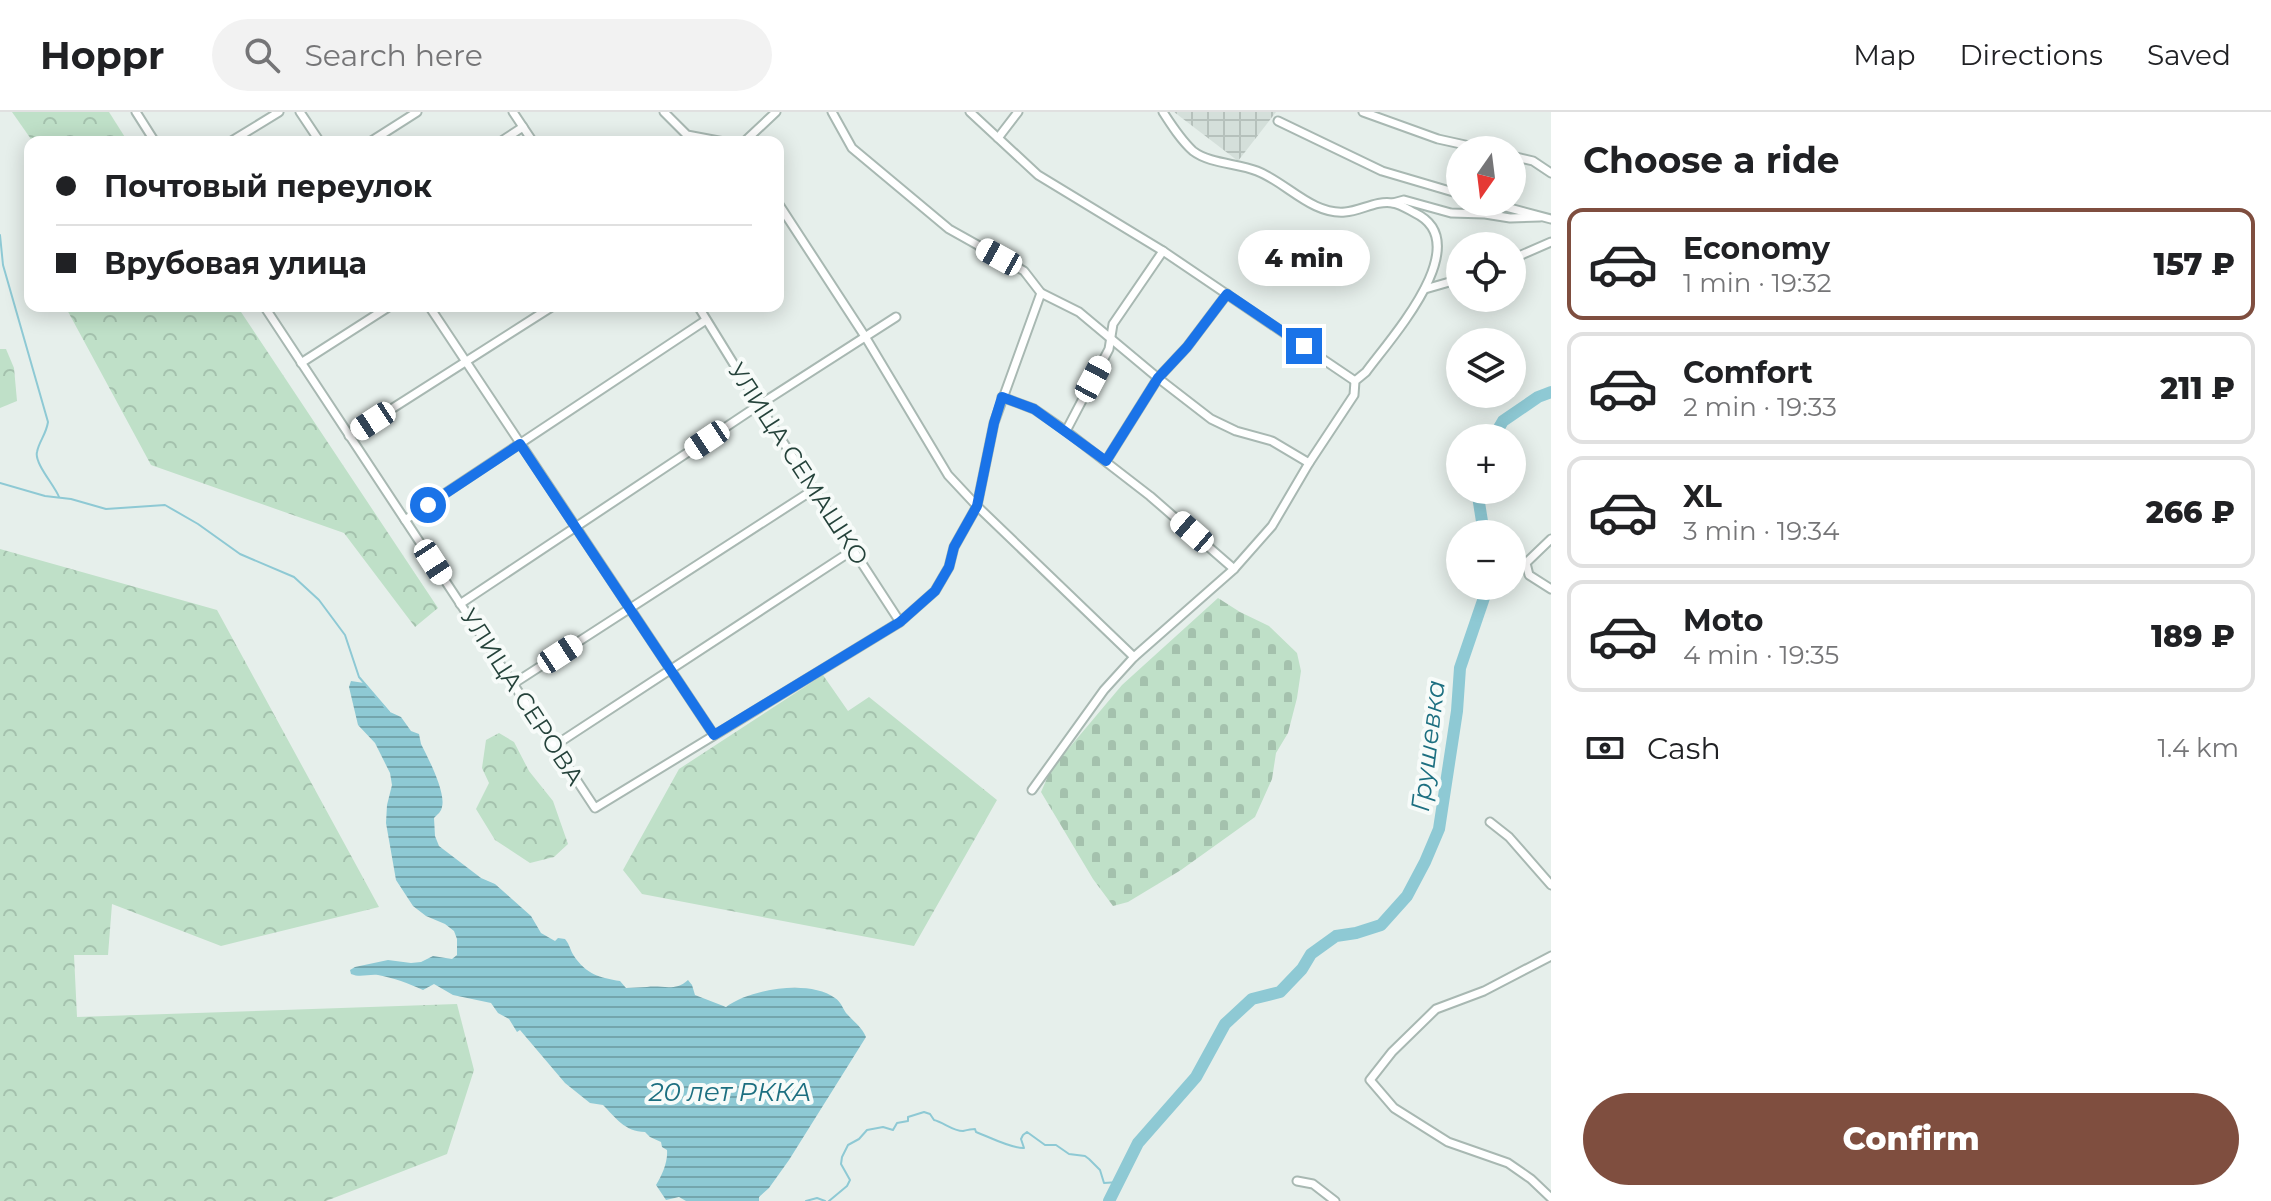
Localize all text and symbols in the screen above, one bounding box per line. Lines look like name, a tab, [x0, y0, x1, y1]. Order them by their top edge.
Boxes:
search box	[212, 19, 772, 91]
text: Hoppr	[40, 32, 164, 79]
icon: search	[240, 33, 284, 77]
text: Search here	[304, 37, 483, 74]
text: Map	[1853, 38, 1915, 72]
text: Directions	[1959, 38, 2103, 72]
text: Saved	[2147, 38, 2231, 72]
north arrow	[1446, 136, 1526, 216]
map controls	[1446, 136, 1526, 600]
text: Choose a ride	[1583, 138, 1840, 182]
text: Почтовый переулок	[104, 168, 432, 205]
icon: car	[1587, 228, 1659, 300]
callout: 4 min	[1238, 230, 1370, 286]
text: Economy	[1683, 230, 1830, 267]
button: locate	[1446, 232, 1526, 312]
car	[972, 235, 1026, 279]
text: 4 min	[1264, 242, 1344, 274]
text: Врубовая улица	[104, 245, 367, 282]
text: 157 ₽	[2154, 246, 2235, 283]
text: 1 min · 19:32	[1683, 267, 1832, 299]
route end	[1286, 328, 1322, 364]
button: layers	[1446, 328, 1526, 408]
car	[1071, 352, 1115, 406]
icon: car	[1587, 352, 1659, 424]
text: Comfort	[1683, 354, 1813, 391]
street label: УЛИЦА СЕМАШКО	[722, 357, 875, 570]
text: 211 ₽	[2160, 370, 2235, 407]
text: 2 min · 19:33	[1683, 391, 1837, 423]
car	[346, 398, 400, 444]
car	[680, 417, 734, 463]
button: +	[1446, 424, 1526, 504]
icon: car	[1587, 476, 1659, 548]
text: XL	[1683, 478, 1722, 515]
route start	[410, 487, 446, 523]
text: 266 ₽	[2146, 494, 2235, 531]
car	[1166, 507, 1218, 557]
text: 3 min · 19:34	[1683, 515, 1839, 547]
button: −	[1446, 520, 1526, 600]
car	[410, 535, 456, 589]
icon: car	[1587, 600, 1659, 672]
text: Moto	[1683, 602, 1764, 639]
street label: УЛИЦА СЕРОВА	[455, 603, 590, 791]
text: 189 ₽	[2151, 618, 2235, 655]
car	[533, 631, 587, 677]
text: 4 min · 19:35	[1683, 639, 1839, 671]
water label: Грушевка	[1404, 678, 1452, 814]
icon: cash	[1583, 726, 1627, 770]
text: Cash	[1647, 730, 1721, 767]
text: 1.4 km	[2157, 732, 2239, 764]
water label: 20 лет РККА	[648, 1076, 811, 1108]
button: Confirm	[1583, 1093, 2239, 1185]

